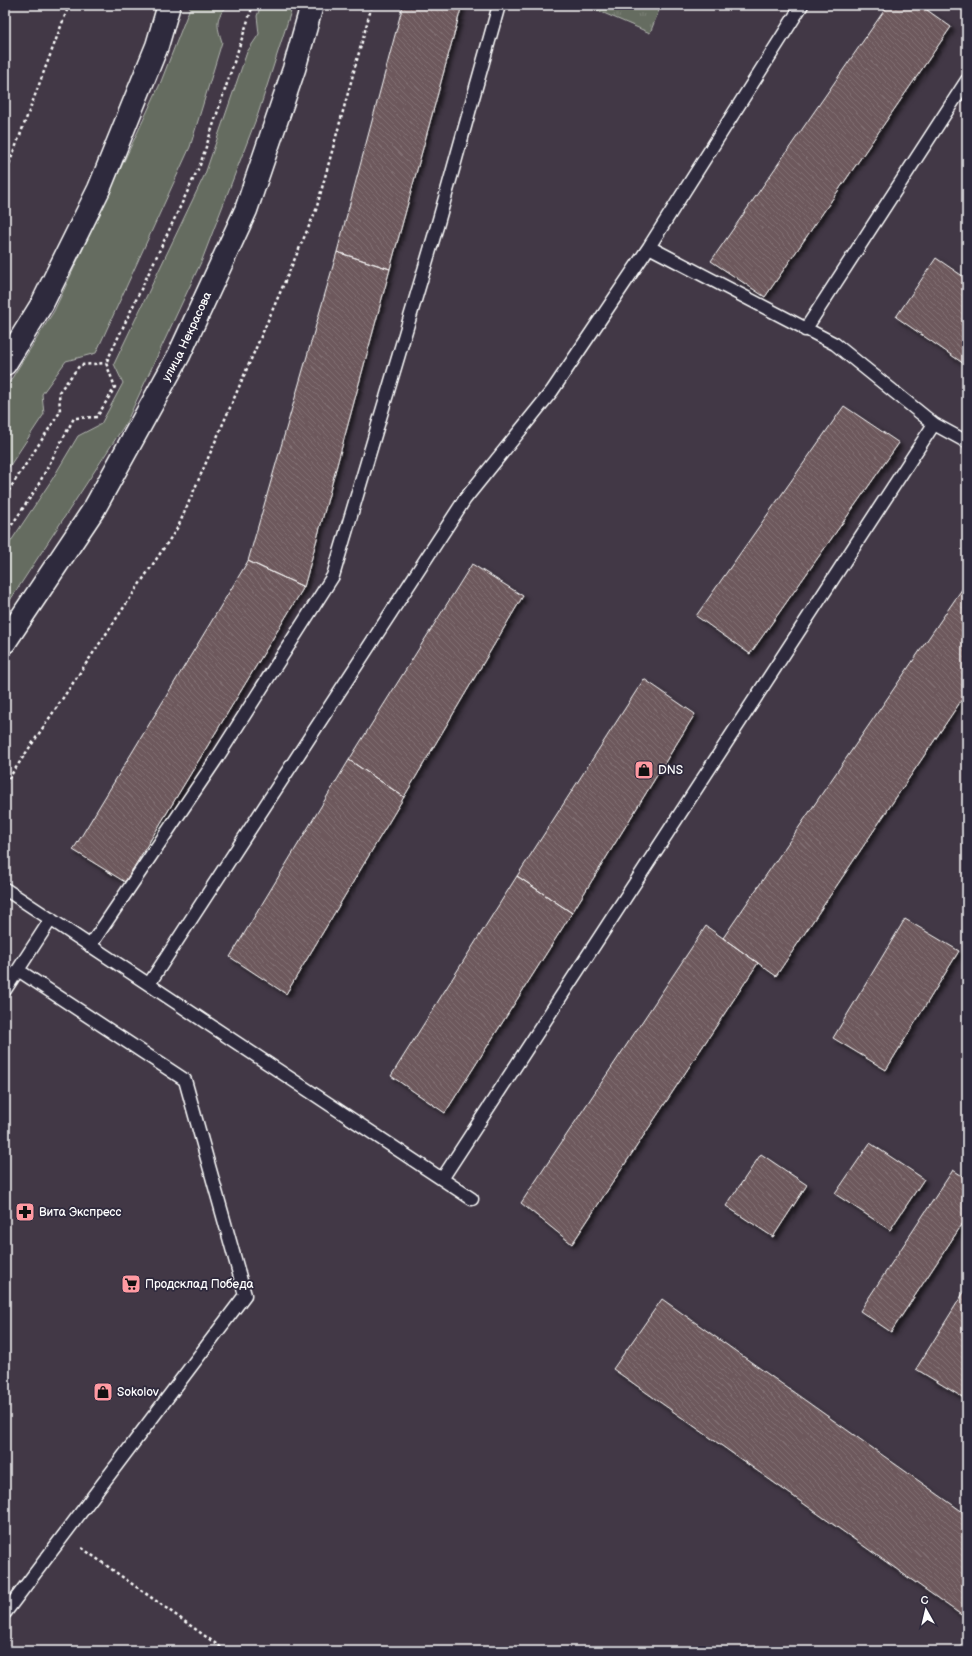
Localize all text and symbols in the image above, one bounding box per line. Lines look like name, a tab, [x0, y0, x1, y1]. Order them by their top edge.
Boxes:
street label: улица Некрасова	[159, 289, 215, 384]
shop icon: DNS	[633, 759, 655, 781]
place label: DNS	[658, 763, 683, 778]
pharmacy icon: Вита Экспресс	[14, 1201, 36, 1223]
place label: Вита Экспресс	[39, 1205, 121, 1220]
supermarket icon: Продсклад Победа	[120, 1273, 142, 1295]
place label: Продсклад Победа	[145, 1277, 254, 1292]
shop icon: Sokolov	[92, 1381, 114, 1403]
place label: Sokolov	[117, 1385, 159, 1400]
north arrow	[906, 1590, 946, 1630]
text: С	[920, 1594, 930, 1608]

